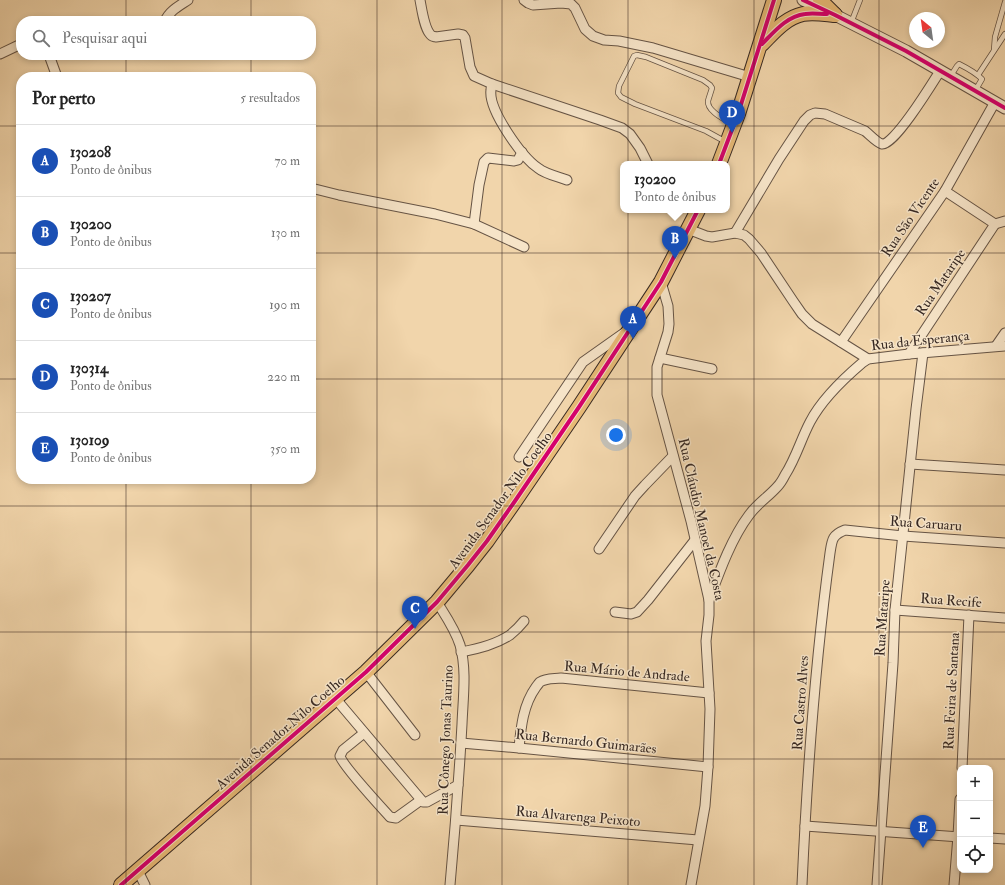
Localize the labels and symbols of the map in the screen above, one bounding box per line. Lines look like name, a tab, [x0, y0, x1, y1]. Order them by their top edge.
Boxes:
north arrow	[909, 12, 945, 48]
pin: D	[719, 100, 745, 133]
street label: Rua São Vicente	[878, 174, 943, 260]
pin: B	[662, 226, 688, 259]
street label: Rua Mataripe	[912, 245, 970, 320]
pin: A	[620, 306, 646, 339]
street label: Rua da Esperança	[870, 327, 970, 355]
your location	[606, 425, 626, 445]
street label: Avenida Senador Nilo Coelho	[444, 428, 556, 573]
street label: Rua Cláudio Manoel da Costa	[675, 436, 729, 602]
street label: Rua Caruaru	[889, 512, 963, 535]
street label: Rua Mataripe	[871, 579, 895, 657]
street label: Rua Recife	[920, 590, 982, 611]
pin: C	[402, 596, 428, 629]
street label: Rua Feira de Santana	[940, 632, 963, 750]
street label: Rua Castro Alves	[789, 655, 812, 751]
street label: Rua Mário de Andrade	[563, 658, 691, 685]
street label: Rua Cônego Jonas Taurino	[434, 665, 457, 815]
street label: Avenida Senador Nilo Coelho	[212, 672, 348, 794]
street label: Rua Bernardo Guimarães	[515, 726, 658, 757]
street label: Rua Alvarenga Peixoto	[515, 803, 641, 830]
pin: E	[910, 815, 936, 848]

